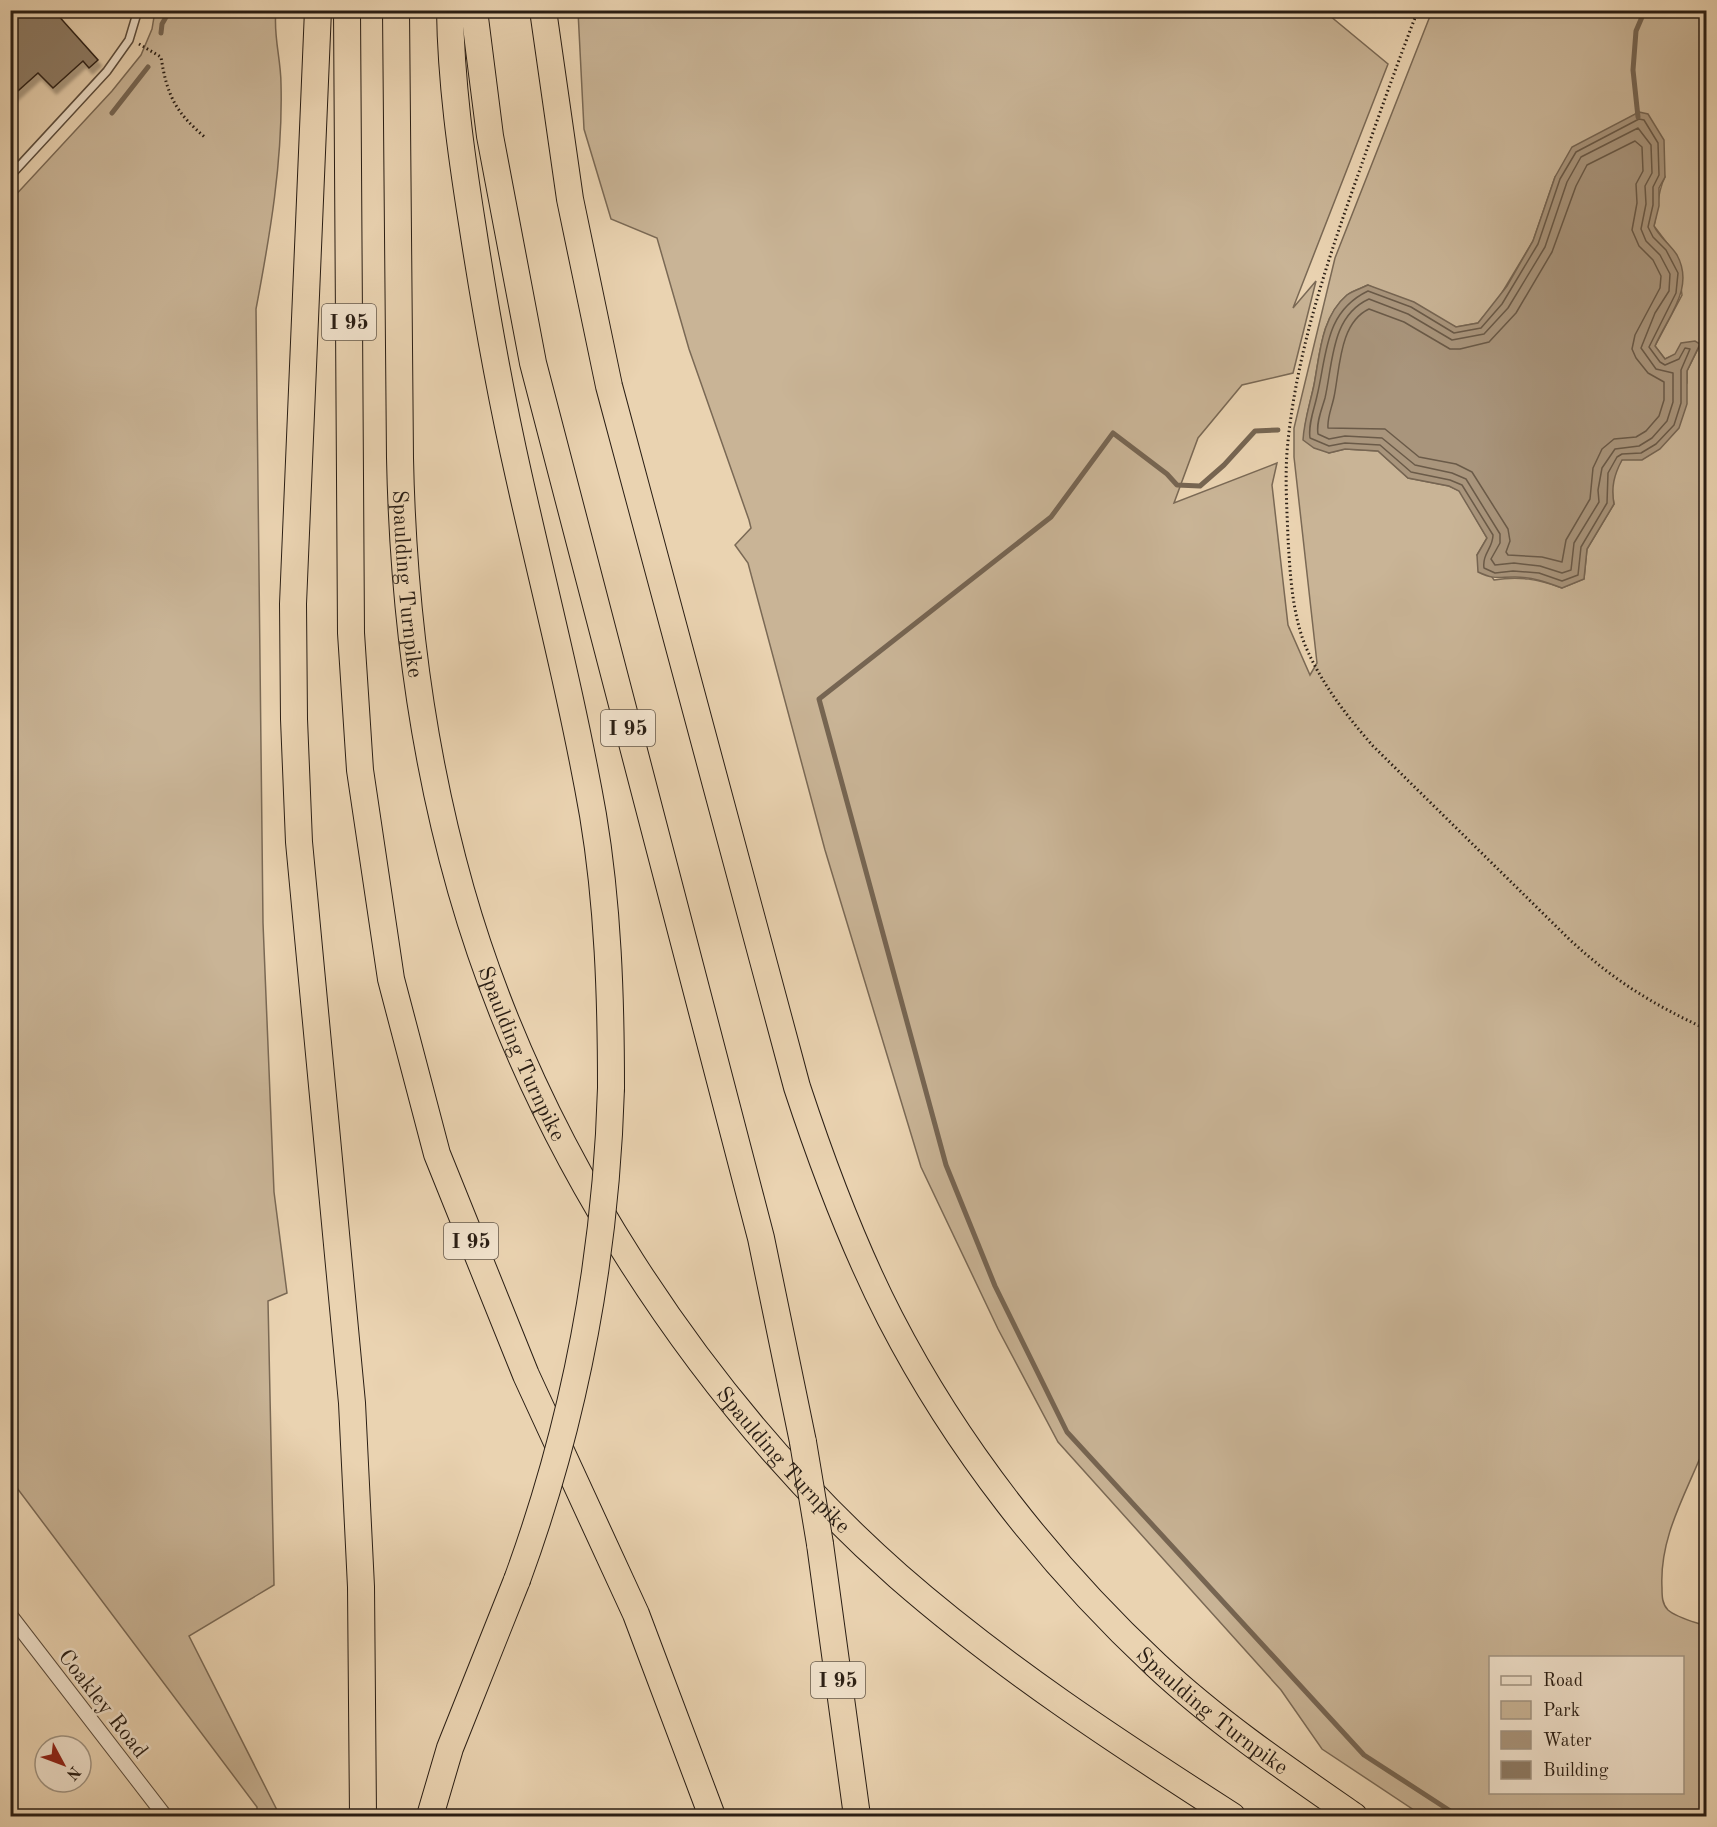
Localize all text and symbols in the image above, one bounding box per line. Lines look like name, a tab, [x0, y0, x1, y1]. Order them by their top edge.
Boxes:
road number: I 95	[322, 304, 376, 340]
street label: Spaulding Turnpike	[388, 489, 426, 679]
road number: I 95	[601, 710, 655, 746]
street label: Spaulding Turnpike	[473, 963, 569, 1145]
road number: I 95	[444, 1223, 498, 1259]
street label: Spaulding Turnpike	[712, 1383, 854, 1538]
street label: Spaulding Turnpike	[1131, 1644, 1292, 1780]
street label: Coakley Road	[53, 1646, 151, 1763]
legend	[1489, 1656, 1684, 1794]
road number: I 95	[811, 1662, 865, 1698]
text: Road	[1543, 1672, 1583, 1690]
text: Park	[1543, 1702, 1580, 1720]
text: Water	[1543, 1732, 1592, 1750]
north arrow	[33, 1734, 93, 1794]
text: Building	[1543, 1762, 1609, 1780]
text: N	[62, 1763, 83, 1783]

